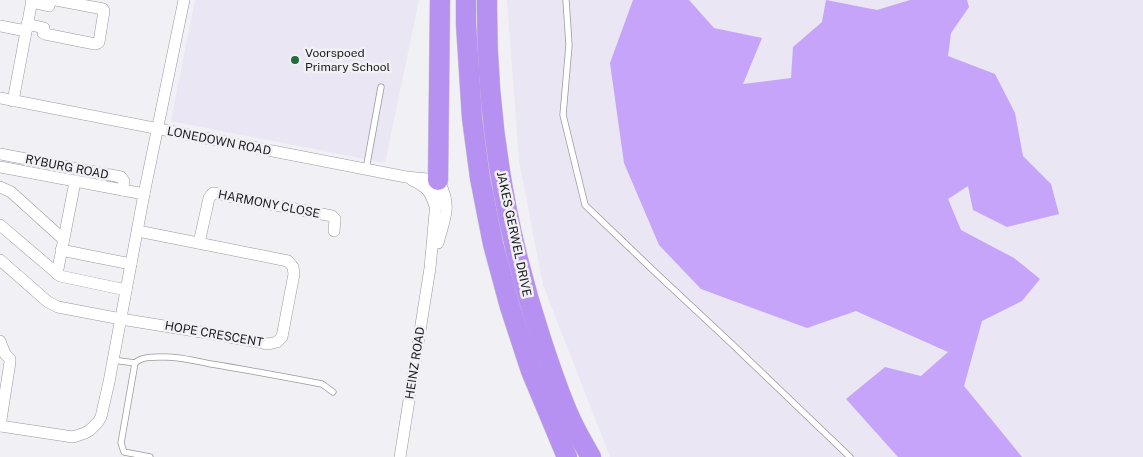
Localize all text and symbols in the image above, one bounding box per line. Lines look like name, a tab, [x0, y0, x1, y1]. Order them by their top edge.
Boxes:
place label: Voorspoed Primary School	[305, 46, 390, 74]
marker: Voorspoed Primary School	[289, 54, 301, 66]
street label: LONEDOWN ROAD	[166, 124, 272, 158]
street label: RYBURG ROAD	[24, 152, 110, 182]
street label: JAKES GERWEL DRIVE	[494, 170, 534, 298]
street label: HARMONY CLOSE	[217, 187, 321, 221]
street label: HOPE CRESCENT	[164, 318, 264, 350]
street label: HEINZ ROAD	[402, 326, 428, 400]

